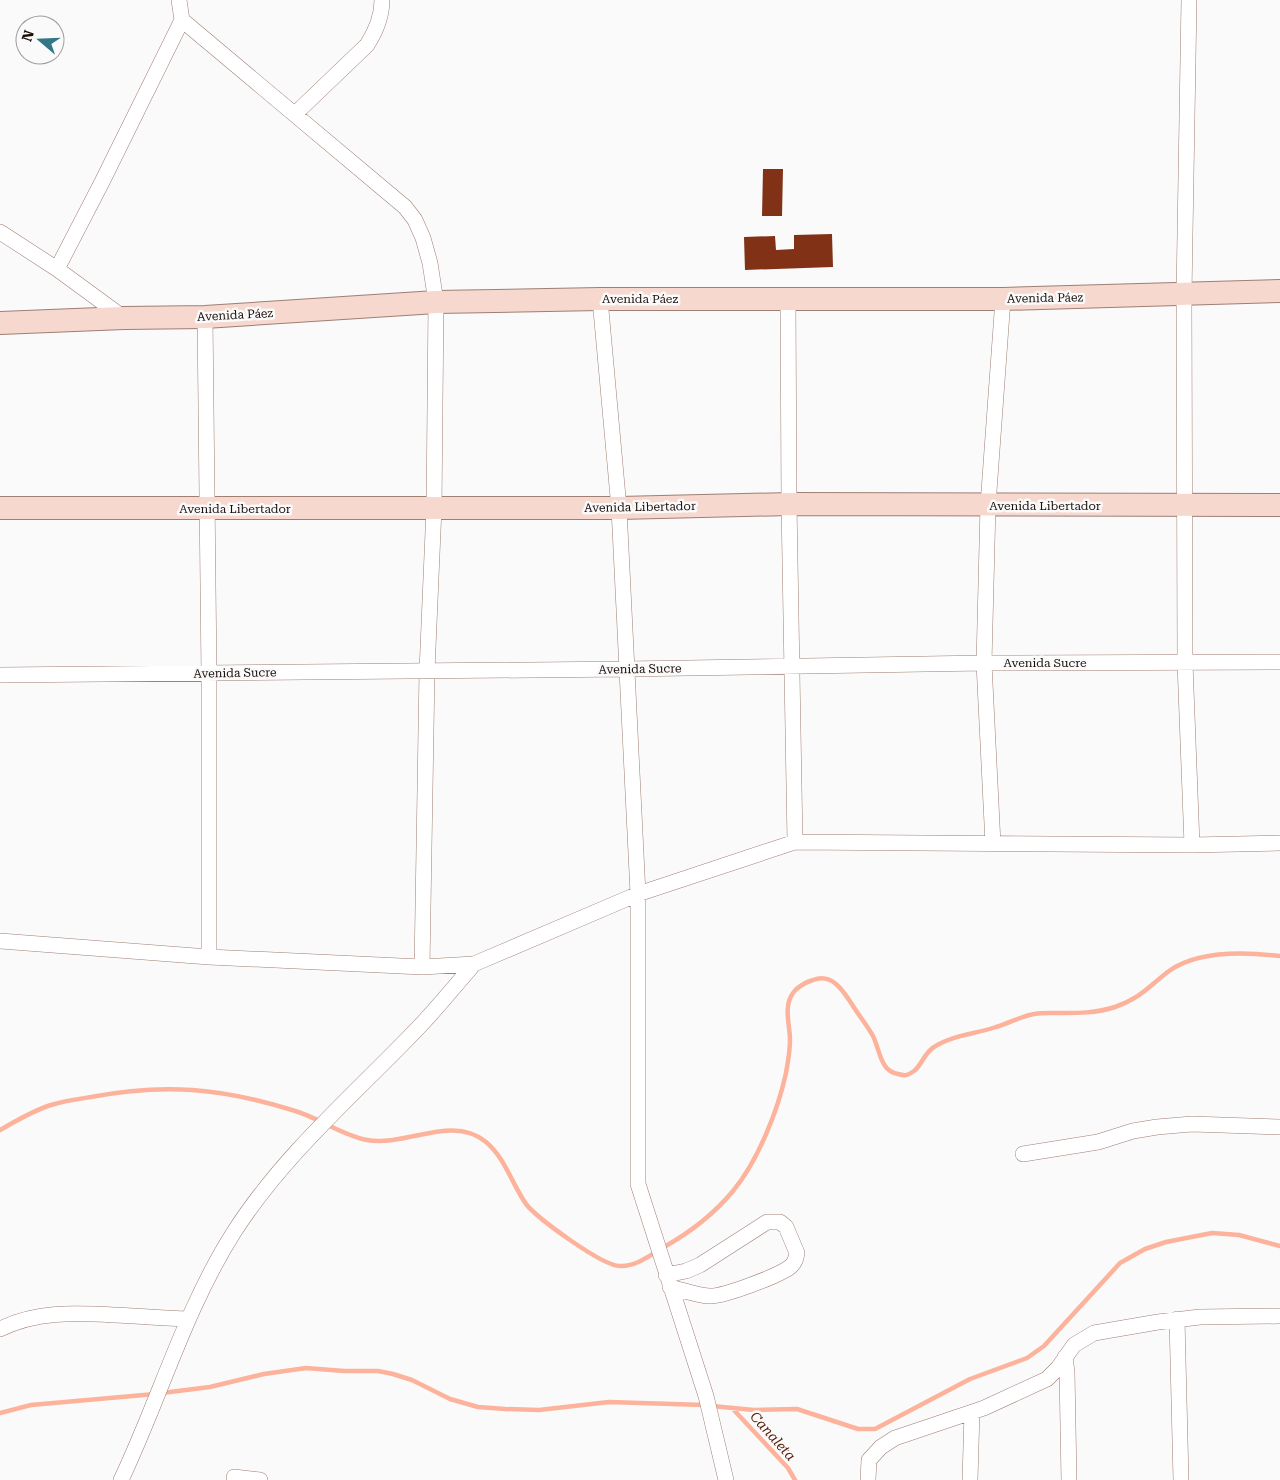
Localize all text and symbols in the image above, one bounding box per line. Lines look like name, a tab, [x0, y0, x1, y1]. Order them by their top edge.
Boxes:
north arrow	[15, 15, 65, 65]
text: N	[18, 28, 37, 43]
street label: Avenida Páez	[1007, 290, 1084, 306]
street label: Avenida Páez	[602, 292, 678, 306]
street label: Avenida Páez	[197, 306, 274, 324]
street label: Avenida Libertador	[584, 499, 696, 515]
street label: Avenida Libertador	[989, 499, 1101, 513]
street label: Avenida Libertador	[179, 502, 291, 516]
street label: Avenida Sucre	[1003, 656, 1087, 670]
street label: Avenida Sucre	[598, 661, 682, 677]
street label: Avenida Sucre	[193, 665, 277, 681]
water label: Canaleta	[747, 1408, 799, 1464]

